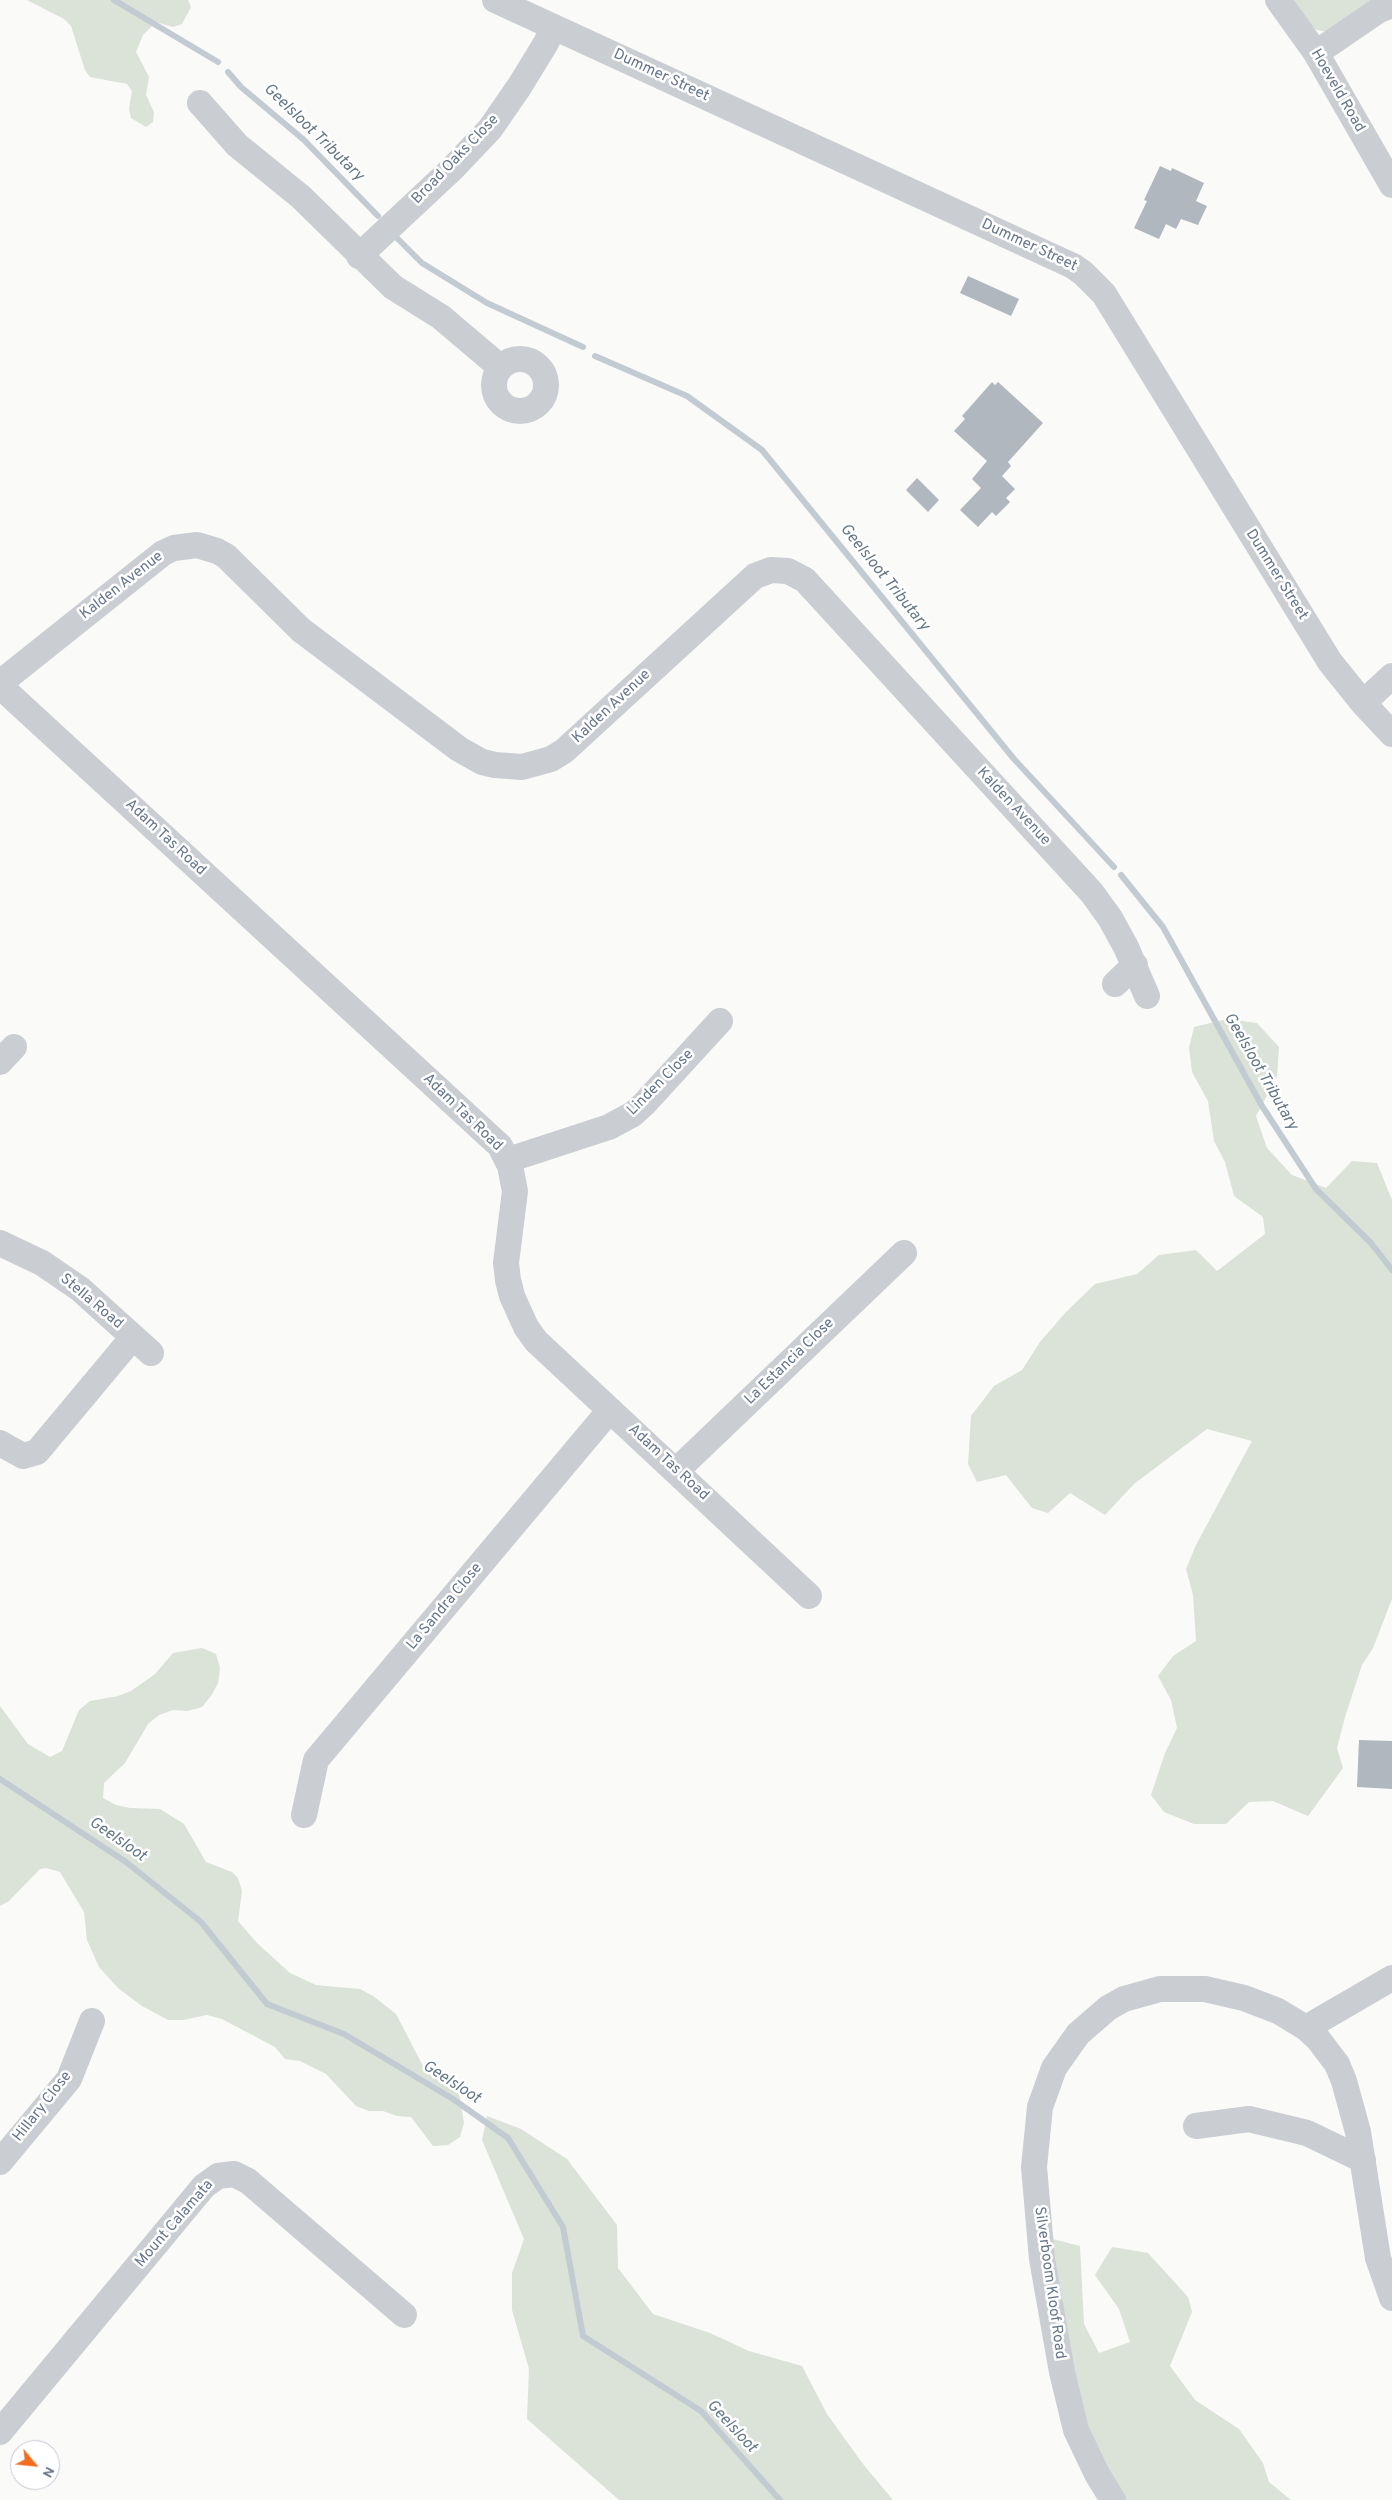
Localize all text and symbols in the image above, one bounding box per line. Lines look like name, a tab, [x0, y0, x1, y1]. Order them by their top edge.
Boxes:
street label: Dummer Street	[610, 46, 712, 106]
street label: Hoeveld Road	[1306, 46, 1368, 136]
water label: Geelsloot Tributary	[259, 80, 367, 186]
street label: Broad Oaks Close	[409, 111, 503, 209]
street label: Dummer Street	[978, 216, 1080, 276]
water label: Geelsloot Tributary	[835, 521, 933, 635]
street label: Dummer Street	[1241, 526, 1311, 624]
street label: Kalden Avenue	[77, 548, 167, 624]
street label: Kalden Avenue	[569, 666, 655, 748]
street label: Kalden Avenue	[972, 764, 1054, 850]
street label: Adam Tas Road	[121, 796, 209, 880]
water label: Geelsloot Tributary	[1219, 1010, 1301, 1134]
street label: Linden Close	[624, 1046, 698, 1120]
street label: Adam Tas Road	[418, 1070, 506, 1156]
street label: Stella Road	[56, 1271, 126, 1333]
street label: La Estancia Close	[742, 1315, 838, 1409]
street label: Adam Tas Road	[624, 1421, 712, 1505]
street label: La Sandra Close	[403, 1560, 487, 1654]
water label: Geelsloot	[85, 1813, 149, 1867]
water label: Geelsloot	[418, 2057, 484, 2109]
street label: Hillary Close	[10, 2068, 76, 2146]
street label: Mount Calamata	[132, 2177, 218, 2271]
street label: Silverboom Kloof Road	[1029, 2205, 1069, 2361]
water label: Geelsloot	[702, 2397, 760, 2457]
north arrow	[10, 2440, 60, 2490]
text: N	[38, 2463, 58, 2480]

